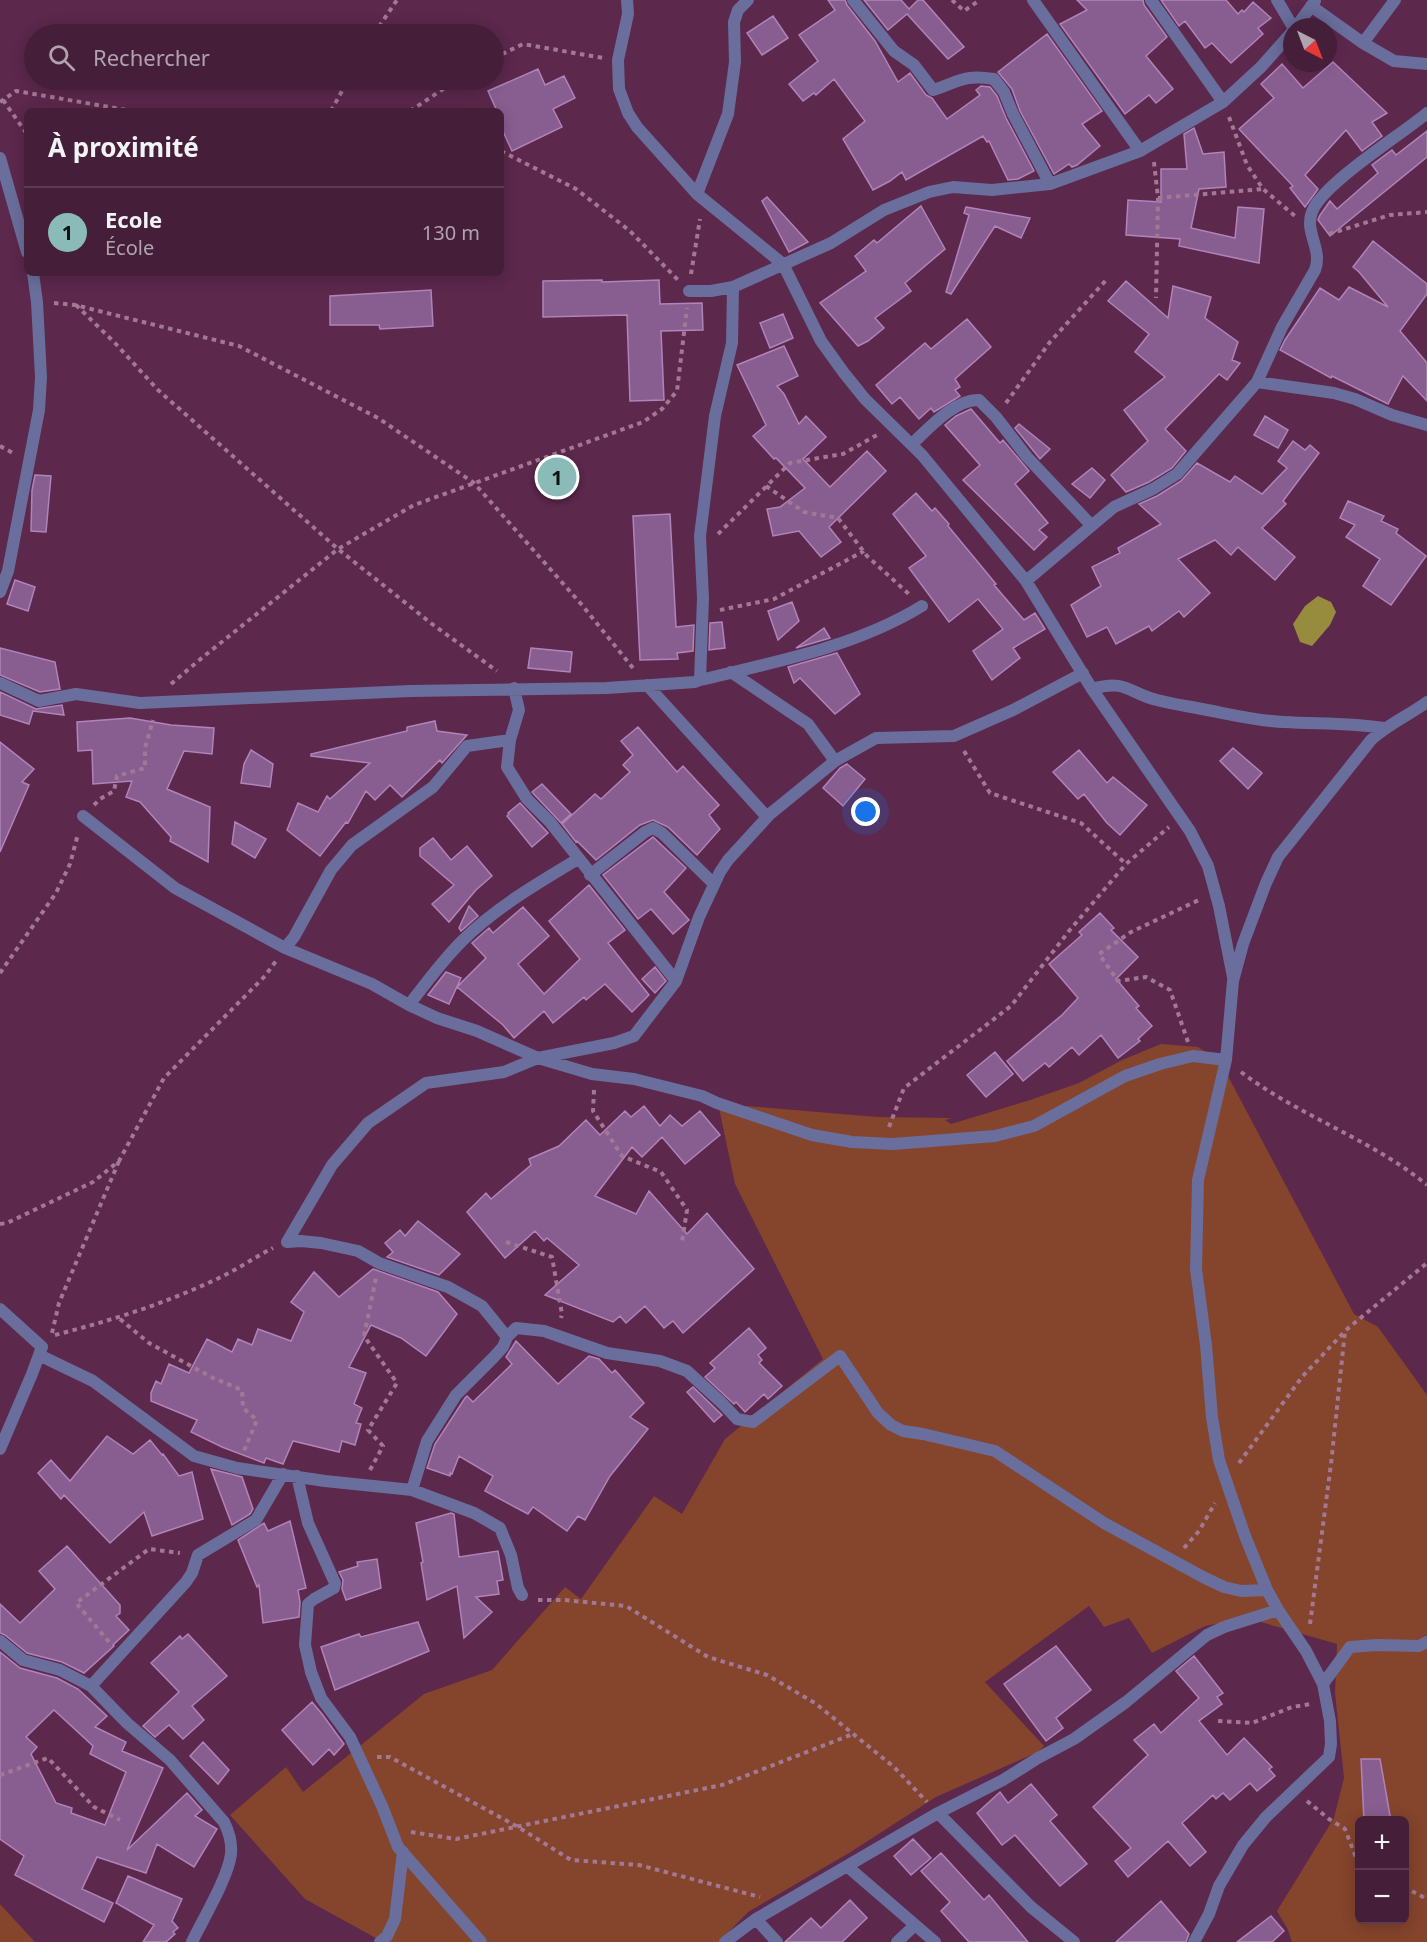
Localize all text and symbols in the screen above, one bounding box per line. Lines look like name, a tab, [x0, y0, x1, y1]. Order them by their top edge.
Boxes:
north arrow	[1283, 18, 1337, 72]
search box	[24, 24, 504, 90]
icon: search	[45, 41, 78, 74]
text: Rechercher	[93, 42, 210, 72]
text: À proximité	[48, 129, 199, 165]
text: Ecole	[105, 204, 162, 234]
text: 1	[62, 219, 73, 246]
text: 130 m	[422, 219, 480, 246]
text: École	[105, 234, 154, 261]
pin: 1	[538, 454, 576, 500]
your location	[851, 797, 880, 826]
map controls	[1355, 1816, 1409, 1924]
button: +	[1355, 1816, 1409, 1870]
button: −	[1355, 1870, 1409, 1924]

